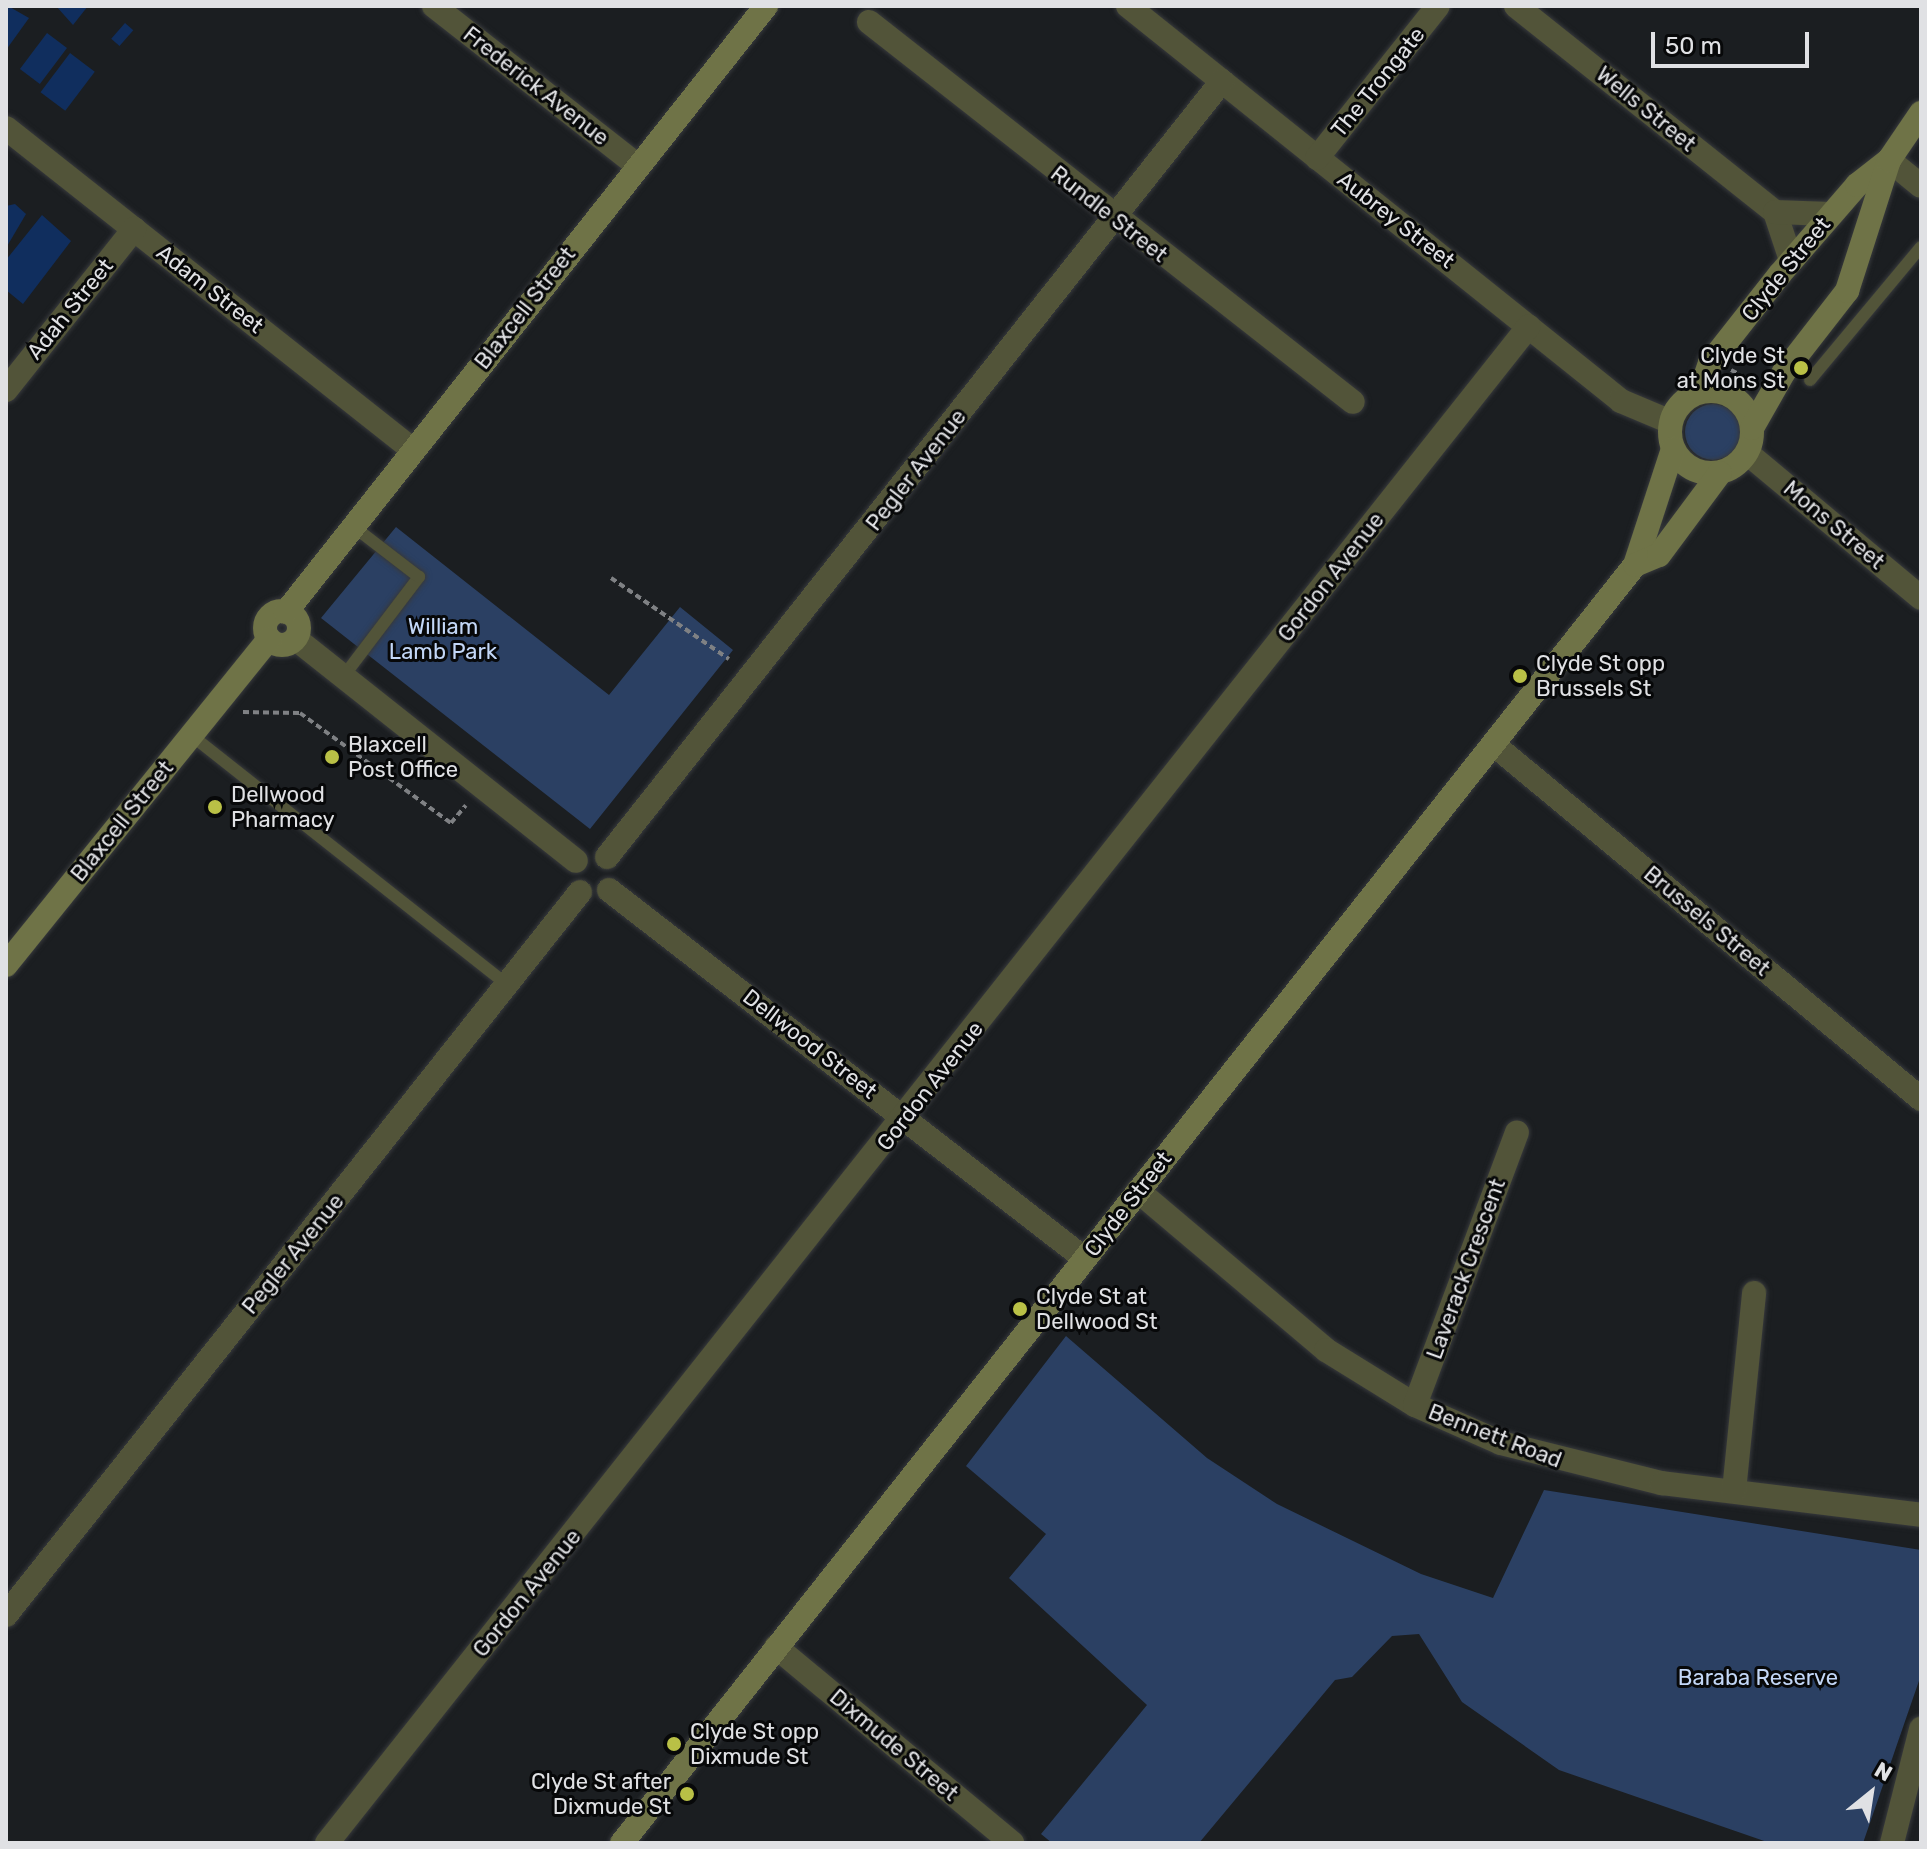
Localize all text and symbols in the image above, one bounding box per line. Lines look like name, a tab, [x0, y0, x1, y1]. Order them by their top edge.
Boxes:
scale bar	[1655, 16, 1813, 66]
street label: Frederick Avenue	[458, 21, 614, 151]
street label: The Trongate	[1325, 21, 1431, 143]
text: 50 m	[1665, 32, 1722, 60]
street label: Wells Street	[1591, 61, 1701, 157]
street label: Rundle Street	[1045, 160, 1173, 268]
street label: Aubrey Street	[1332, 166, 1460, 274]
street label: Clyde Street	[1736, 212, 1836, 326]
street label: Adam Street	[151, 239, 269, 339]
street label: Blaxcell Street	[469, 242, 581, 374]
street label: Adah Street	[21, 253, 119, 365]
place label: Clyde St at Mons St	[1677, 342, 1785, 394]
marker: Clyde St at Mons St	[1792, 359, 1810, 377]
street label: Pegler Avenue	[860, 404, 972, 536]
street label: Mons Street	[1778, 475, 1890, 575]
street label: Gordon Avenue	[1272, 507, 1390, 647]
park label: William Lamb Park	[389, 613, 497, 664]
place label: Clyde St opp Brussels St	[1536, 650, 1665, 702]
marker: Clyde St opp Brussels St	[1511, 667, 1529, 685]
place label: Blaxcell Post Office	[348, 731, 458, 782]
marker: Blaxcell Post Office	[323, 748, 341, 766]
street label: Blaxcell Street	[65, 755, 179, 887]
place label: Dellwood Pharmacy	[231, 781, 335, 832]
marker: Dellwood Pharmacy	[206, 798, 224, 816]
street label: Brussels Street	[1639, 861, 1775, 981]
street label: Dellwood Street	[738, 983, 882, 1105]
street label: Gordon Avenue	[871, 1016, 989, 1156]
street label: Clyde Street	[1079, 1146, 1177, 1262]
street label: Laverack Crescent	[1421, 1175, 1511, 1363]
street label: Pegler Avenue	[236, 1188, 350, 1320]
place label: Clyde St at Dellwood St	[1036, 1283, 1158, 1334]
marker: Clyde St at Dellwood St	[1011, 1300, 1029, 1318]
street label: Bennett Road	[1425, 1398, 1565, 1474]
street label: Gordon Avenue	[467, 1524, 587, 1662]
park label: Baraba Reserve	[1678, 1665, 1838, 1691]
street label: Dixmude Street	[824, 1684, 964, 1806]
place label: Clyde St opp Dixmude St	[690, 1718, 819, 1770]
marker: Clyde St opp Dixmude St	[665, 1735, 683, 1753]
north arrow	[1831, 1753, 1911, 1833]
text: N	[1870, 1756, 1897, 1787]
place label: Clyde St after Dixmude St	[531, 1768, 671, 1820]
marker: Clyde St after Dixmude St	[678, 1785, 696, 1803]

